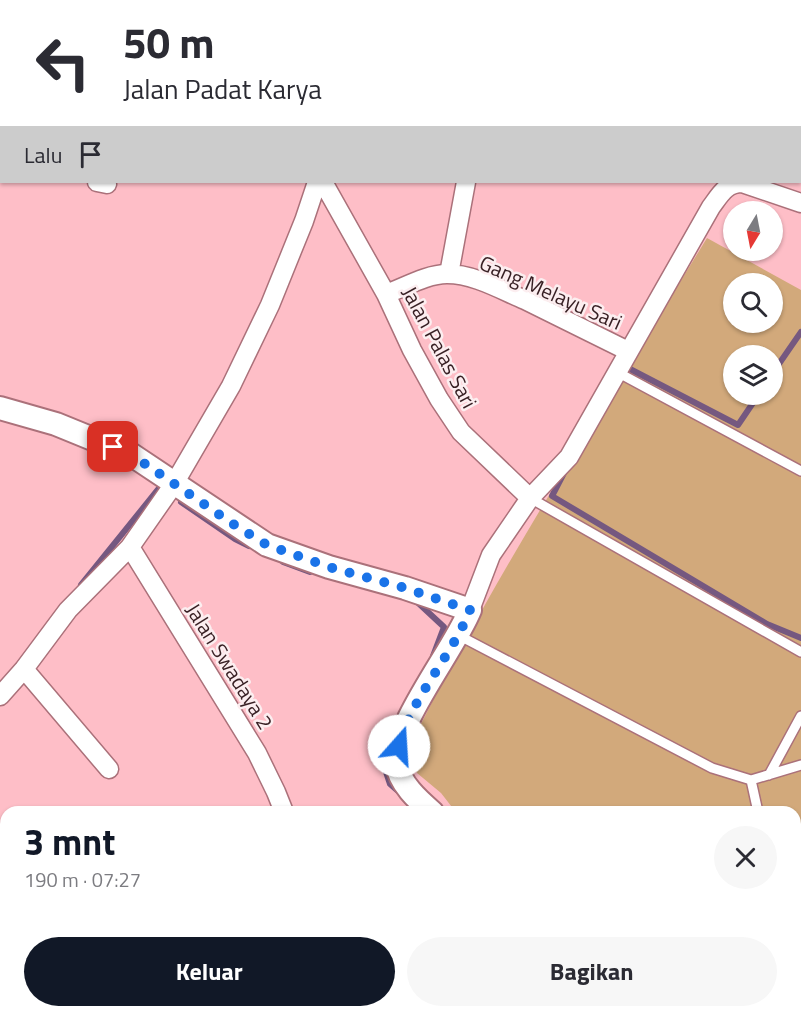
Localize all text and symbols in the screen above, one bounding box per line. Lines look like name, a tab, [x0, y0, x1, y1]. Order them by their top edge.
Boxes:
text: 50 m	[123, 10, 215, 74]
icon: left	[24, 24, 102, 102]
text: Jalan Padat Karya	[123, 68, 322, 109]
text: Lalu	[24, 138, 62, 172]
icon: arrive	[74, 138, 107, 171]
north arrow	[723, 201, 783, 261]
map controls	[723, 201, 783, 405]
street label: Gang Melayu Sari	[474, 246, 628, 338]
button: search	[723, 273, 783, 333]
street label: Jalan Palas Sari	[394, 280, 486, 414]
button: layers	[723, 345, 783, 405]
pin	[87, 421, 138, 472]
icon: arrive	[96, 430, 129, 463]
street label: Jalan Swadaya 2	[178, 597, 282, 735]
position arrow	[367, 714, 431, 778]
text: 3 mnt	[24, 814, 115, 869]
button: close	[714, 826, 777, 889]
text: 190 m · 07:27	[24, 864, 141, 895]
button: Keluar	[24, 937, 395, 1006]
button: Bagikan	[407, 937, 777, 1006]

